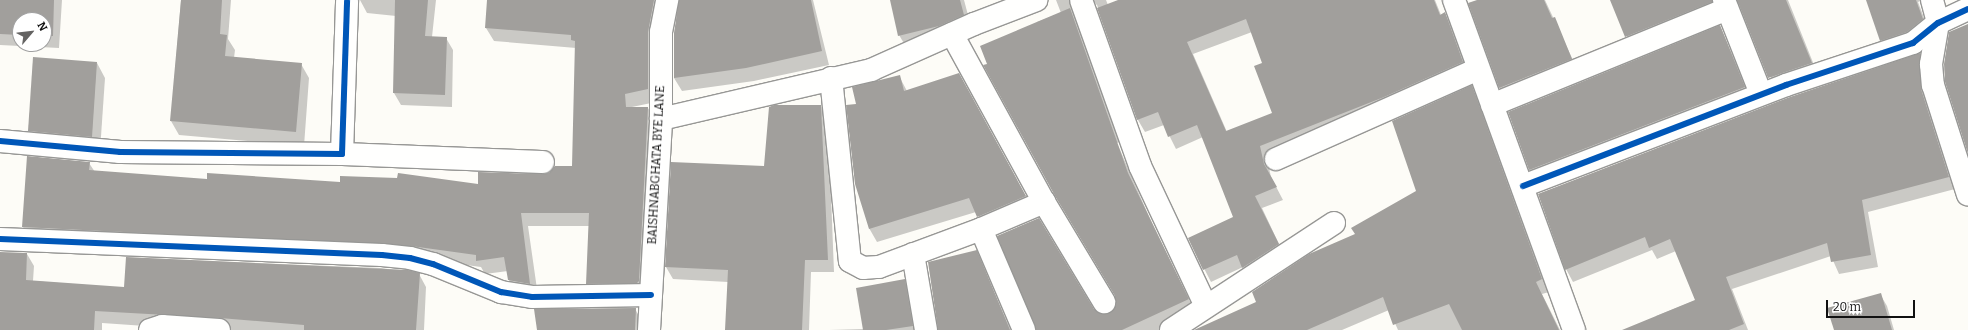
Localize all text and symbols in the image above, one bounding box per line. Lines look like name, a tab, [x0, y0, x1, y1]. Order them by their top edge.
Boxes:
north arrow	[12, 12, 52, 52]
text: N	[34, 20, 50, 33]
street label: BAISHNABGHATA BYE LANE	[646, 85, 668, 245]
scale bar	[1828, 292, 1917, 318]
text: 20 m	[1833, 300, 1861, 314]

